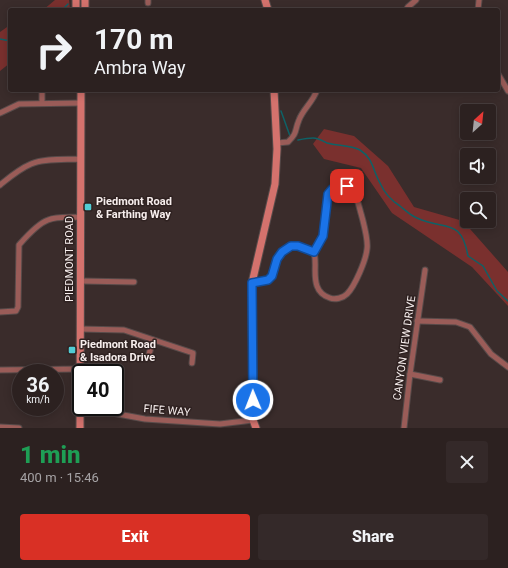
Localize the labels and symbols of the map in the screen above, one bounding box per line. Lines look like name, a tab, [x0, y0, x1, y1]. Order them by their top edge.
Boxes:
north arrow	[460, 104, 496, 140]
pin	[330, 169, 364, 203]
place label: Piedmont Road & Farthing Way	[96, 195, 172, 221]
marker: Piedmont Road & Farthing Way	[83, 202, 93, 212]
street label: PIEDMONT ROAD	[63, 216, 76, 302]
street label: CANYON VIEW DRIVE	[391, 295, 418, 401]
place label: Piedmont Road & Isadora Drive	[80, 338, 156, 364]
marker: Piedmont Road & Isadora Drive	[67, 345, 77, 355]
speed limit sign: 40	[72, 364, 124, 416]
position arrow	[232, 379, 274, 421]
street label: FIFE WAY	[143, 402, 191, 419]

